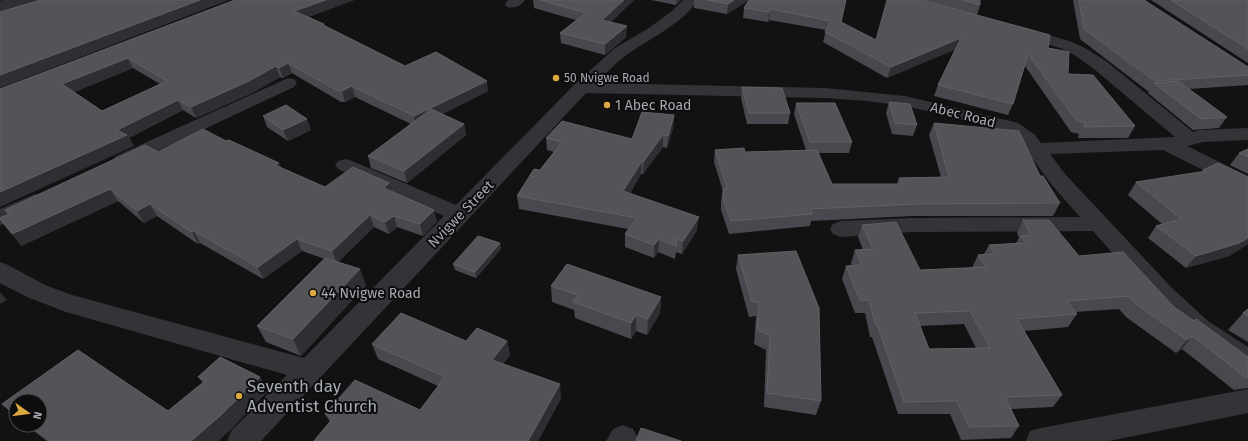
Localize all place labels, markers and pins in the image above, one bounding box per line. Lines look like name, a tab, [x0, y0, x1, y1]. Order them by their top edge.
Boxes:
place label: 50 Nvigwe Road	[564, 71, 650, 85]
marker: 50 Nvigwe Road	[551, 73, 561, 83]
place label: 1 Abec Road	[615, 97, 691, 114]
marker: 1 Abec Road	[602, 100, 612, 110]
place label: 44 Nvigwe Road	[321, 285, 421, 302]
marker: 44 Nvigwe Road	[308, 288, 318, 298]
place label: Seventh day Adventist Church	[247, 376, 377, 417]
marker: Seventh day Adventist Church	[234, 391, 244, 401]

